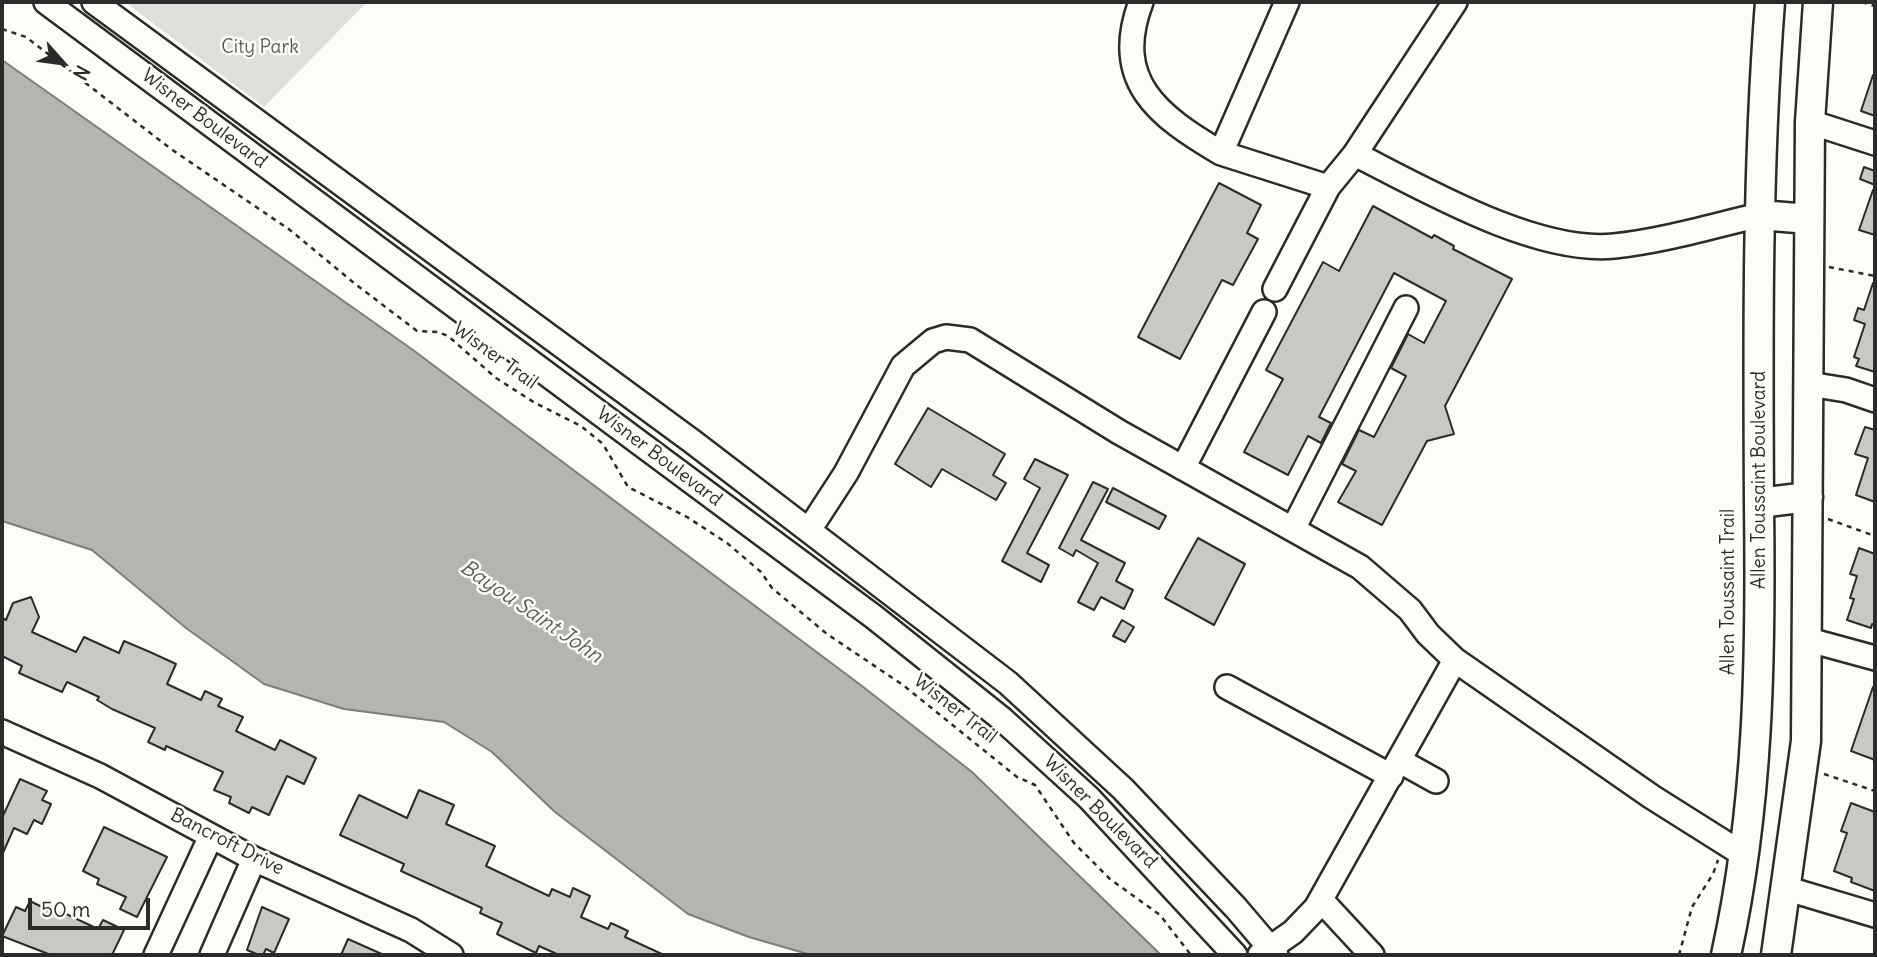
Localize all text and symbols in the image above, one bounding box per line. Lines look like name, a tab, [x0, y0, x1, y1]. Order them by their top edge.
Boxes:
north arrow	[28, 28, 98, 98]
park label: City Park	[221, 37, 299, 59]
text: N	[68, 61, 95, 84]
street label: Wisner Boulevard	[137, 64, 271, 174]
street label: Wisner Trail	[448, 318, 542, 394]
street label: Allen Toussaint Boulevard	[1749, 371, 1771, 589]
street label: Wisner Boulevard	[592, 402, 726, 512]
street label: Allen Toussaint Trail	[1718, 509, 1740, 675]
water label: Bayou Saint John	[455, 555, 607, 669]
street label: Wisner Trail	[909, 669, 1001, 749]
street label: Wisner Boulevard	[1039, 751, 1161, 873]
street label: Bancroft Drive	[167, 804, 287, 880]
scale bar	[32, 884, 154, 928]
text: 50 m	[41, 896, 90, 923]

